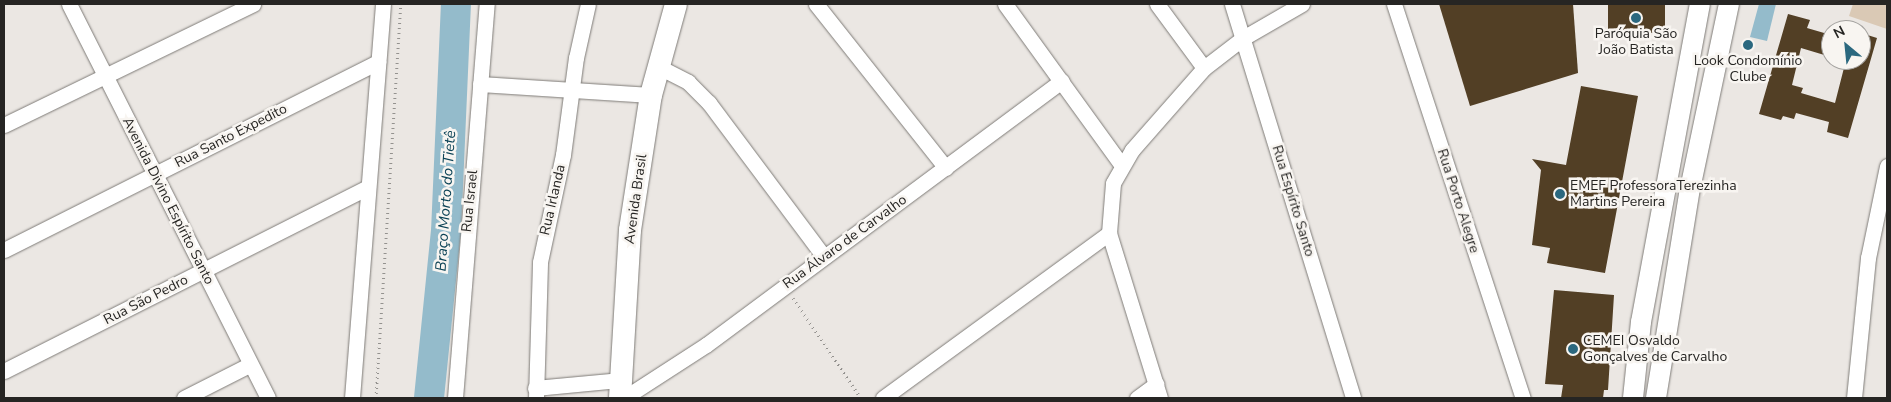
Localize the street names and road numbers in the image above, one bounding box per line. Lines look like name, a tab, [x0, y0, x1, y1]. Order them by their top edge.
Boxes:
street label: Rua Santo Expedito	[172, 100, 290, 172]
street label: Avenida Divino Espírito Santo	[118, 115, 218, 287]
street label: Rua Espírito Santo	[1268, 143, 1318, 259]
street label: Rua Porto Alegre	[1433, 147, 1483, 255]
street label: Avenida Brasil	[621, 153, 651, 245]
street label: Rua Irlanda	[537, 163, 569, 237]
street label: Rua Israel	[458, 169, 482, 233]
street label: Rua Álvaro de Carvalho	[780, 191, 910, 293]
street label: Rua São Pedro	[101, 272, 191, 328]

